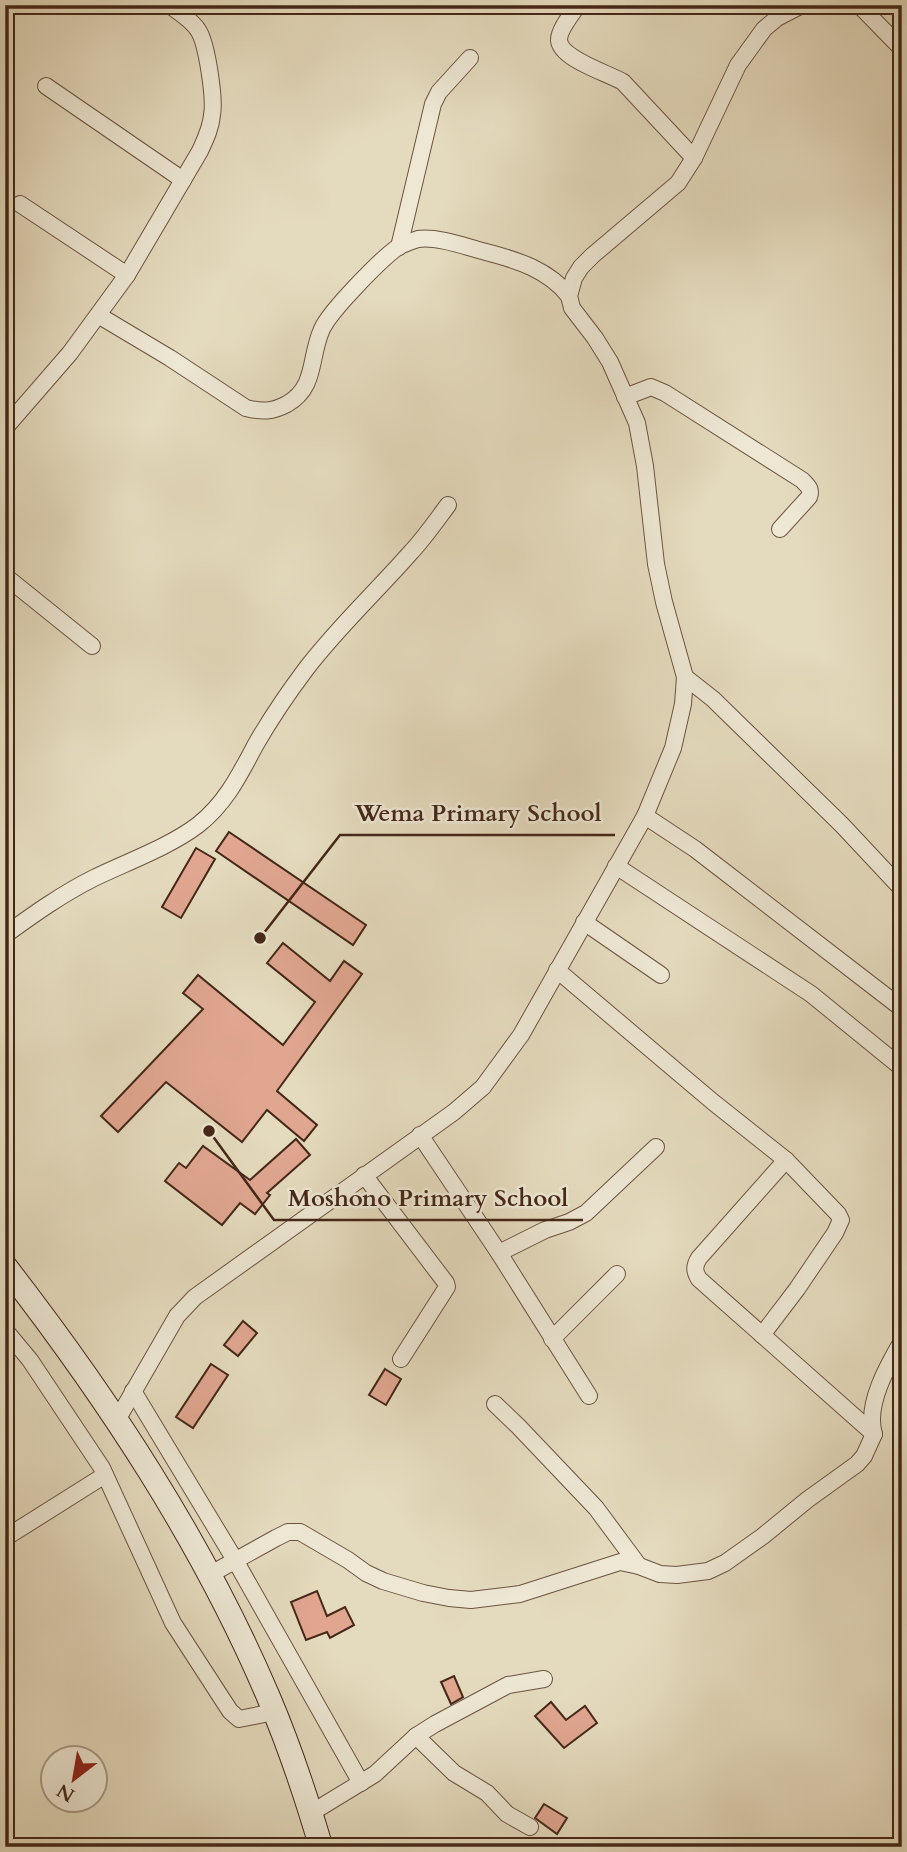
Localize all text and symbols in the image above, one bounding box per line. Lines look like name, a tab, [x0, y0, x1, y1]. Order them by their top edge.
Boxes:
callout: Wema Primary School	[340, 790, 615, 835]
text: Wema Primary School	[353, 797, 602, 830]
callout: Moshono Primary School	[274, 1175, 583, 1220]
text: Moshono Primary School	[288, 1182, 568, 1215]
north arrow	[38, 1744, 108, 1814]
text: N	[52, 1777, 80, 1808]

